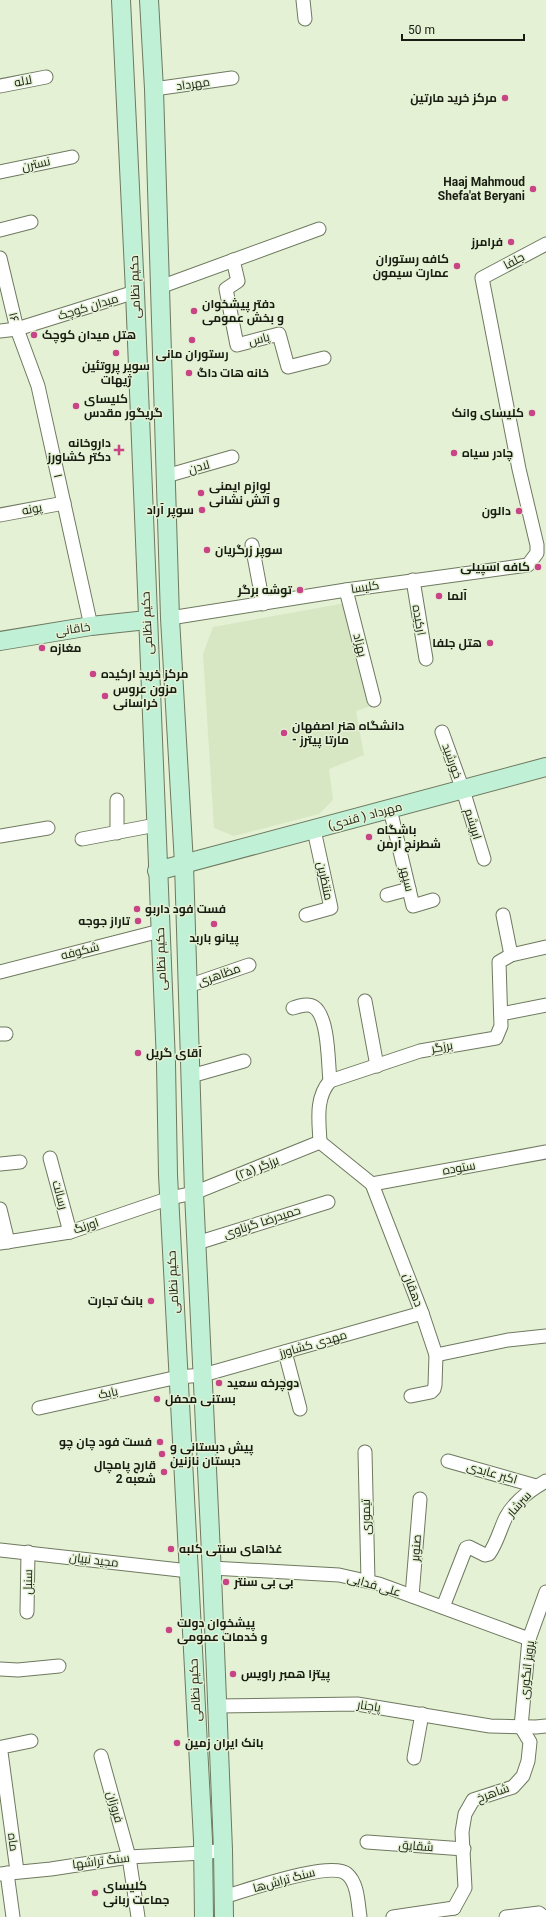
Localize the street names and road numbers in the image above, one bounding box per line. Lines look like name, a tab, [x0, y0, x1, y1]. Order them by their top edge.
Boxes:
street label: لاله	[13, 72, 33, 90]
street label: مهرداد	[175, 75, 211, 93]
street label: نسترن	[21, 154, 51, 174]
street label: جلفا	[501, 250, 527, 272]
street label: حکیم نظامی	[127, 255, 144, 319]
street label: میدان کوچک	[56, 291, 121, 325]
street label: ۱۶	[6, 311, 22, 323]
street label: پاس	[247, 329, 272, 350]
street label: لادن	[187, 457, 211, 477]
street label: ۱	[51, 473, 65, 479]
street label: پونه	[21, 500, 44, 520]
street label: کلیسا	[350, 578, 380, 596]
street label: حکیم نظامی	[138, 591, 157, 655]
street label: ارکیده	[409, 604, 429, 636]
street label: خاقانی	[55, 620, 91, 638]
street label: بهزاد	[350, 632, 370, 658]
street label: خورشید	[439, 741, 465, 781]
street label: مهرداد ( قندی)	[326, 799, 404, 833]
street label: ابریشم	[461, 807, 484, 841]
street label: منتظرین	[314, 860, 336, 902]
street label: سپهر	[396, 864, 417, 893]
street label: حکیم نظامی	[153, 927, 170, 991]
street label: شکوفه	[59, 939, 101, 963]
street label: مظاهری	[196, 961, 242, 989]
street label: برزگر	[429, 1038, 454, 1056]
street label: برزگر (۲۵)	[233, 1153, 281, 1183]
street label: ستوده	[441, 1158, 477, 1178]
street label: رسالت	[49, 1179, 71, 1211]
street label: حمیدرضا گرناوی	[222, 1203, 302, 1241]
street label: اورنگ	[72, 1215, 100, 1237]
street label: حکیم نظامی	[164, 1250, 183, 1314]
street label: دهقان	[400, 1271, 426, 1309]
street label: مهدی کشاورز	[276, 1328, 349, 1361]
street label: بابک	[97, 1384, 119, 1402]
street label: اکبر عابدی	[465, 1459, 519, 1487]
street label: سرشار	[503, 1488, 534, 1521]
street label: تیموری	[359, 1498, 373, 1535]
street label: صنوبر	[408, 1534, 424, 1563]
street label: مجید نبیان	[68, 1550, 120, 1570]
street label: سنبل	[21, 1569, 35, 1595]
street label: علی فدایی	[346, 1571, 402, 1599]
street label: پرویز انگوری	[517, 1639, 539, 1700]
street label: حکیم نظامی	[186, 1658, 205, 1722]
street label: پاچنار	[355, 1697, 382, 1717]
street label: شاهرخ	[475, 1781, 512, 1806]
street label: فروزان	[104, 1790, 126, 1824]
street label: ماه	[5, 1832, 21, 1852]
street label: شقایق	[398, 1838, 434, 1854]
street label: سنگ تراشها	[72, 1851, 131, 1871]
street label: سنگ تراش‌ها	[251, 1865, 317, 1895]

